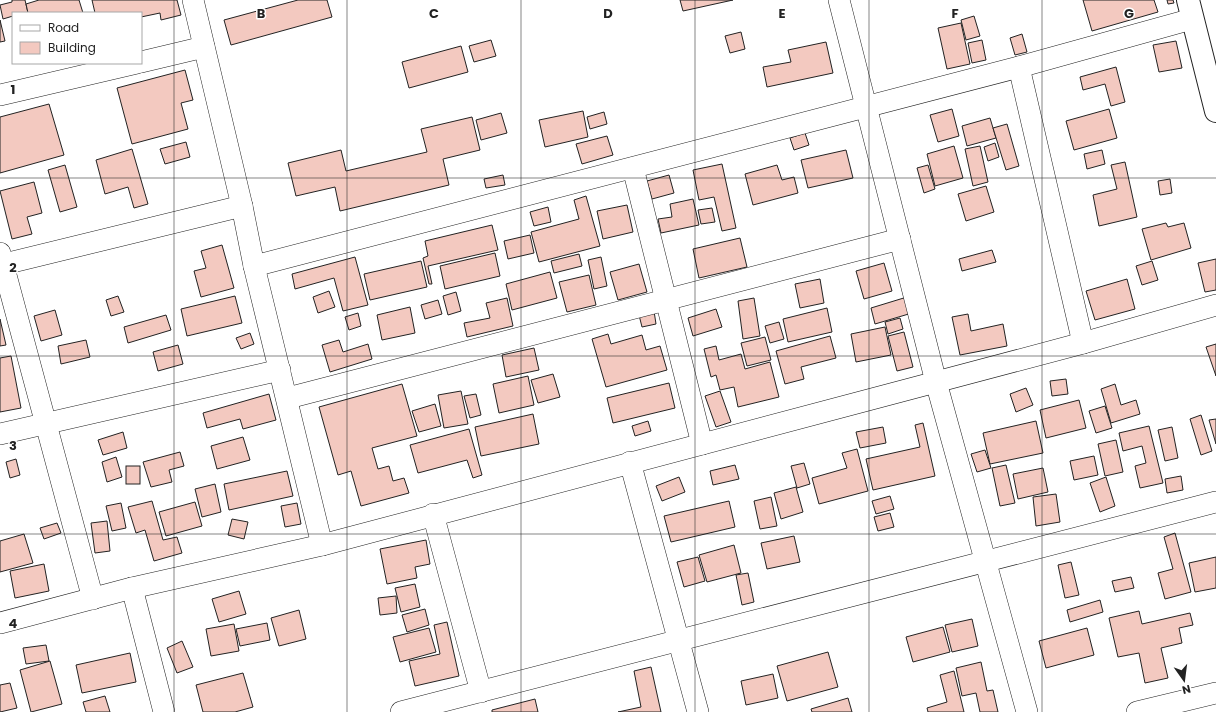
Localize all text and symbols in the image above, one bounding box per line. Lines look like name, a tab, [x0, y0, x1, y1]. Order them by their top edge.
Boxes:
text: B	[257, 4, 266, 23]
text: C	[429, 4, 439, 23]
text: D	[603, 4, 613, 23]
text: E	[778, 4, 786, 23]
text: F	[951, 4, 959, 23]
text: G	[1124, 4, 1134, 23]
legend	[12, 12, 142, 64]
text: Road	[48, 19, 79, 36]
text: Building	[48, 39, 96, 56]
text: 1	[11, 80, 15, 99]
text: 2	[9, 258, 17, 277]
text: 3	[9, 436, 17, 455]
text: 4	[9, 614, 18, 633]
north arrow	[1164, 660, 1204, 700]
text: N	[1180, 681, 1192, 698]

